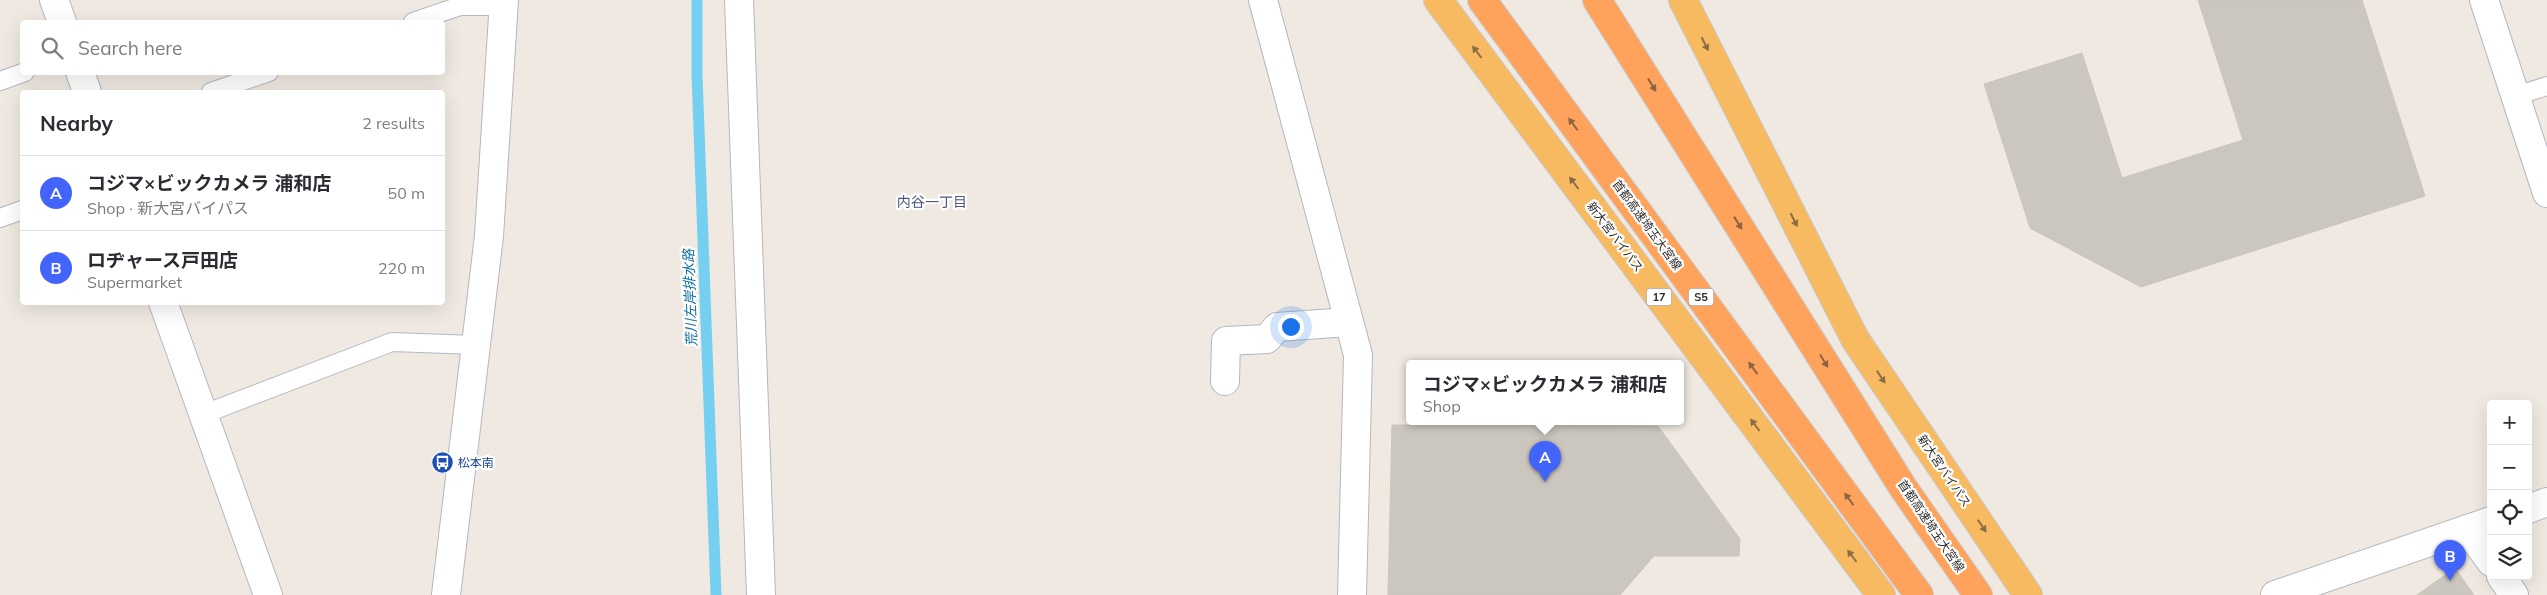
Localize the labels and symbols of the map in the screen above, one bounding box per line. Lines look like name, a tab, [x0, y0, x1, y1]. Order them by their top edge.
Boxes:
one-way arrow	[1701, 36, 1709, 51]
one-way arrow	[1472, 45, 1482, 59]
one-way arrow	[1647, 79, 1657, 92]
one-way arrow	[1568, 118, 1579, 131]
one-way arrow	[1569, 176, 1579, 190]
street label: 首都高速埼玉大宮線	[1610, 177, 1685, 273]
district label: 内谷一丁目	[897, 193, 967, 211]
street label: 新大宮バイパス	[1584, 199, 1647, 275]
one-way arrow	[1790, 213, 1798, 227]
one-way arrow	[1733, 216, 1743, 229]
water label: 荒川左岸排水路	[679, 248, 701, 347]
road number: 17	[1646, 288, 1672, 306]
road number: S5	[1688, 288, 1714, 306]
your location	[1278, 314, 1304, 340]
one-way arrow	[1820, 354, 1829, 367]
one-way arrow	[1748, 361, 1758, 375]
one-way arrow	[1876, 371, 1886, 384]
one-way arrow	[1749, 419, 1760, 432]
street label: 新大宮バイパス	[1915, 432, 1974, 510]
pin: A	[1529, 441, 1561, 482]
bus stop icon: 松本南	[430, 451, 454, 475]
place label: 松本南	[458, 455, 494, 470]
street label: 首都高速埼玉大宮線	[1895, 477, 1968, 575]
one-way arrow	[1845, 492, 1855, 505]
one-way arrow	[1977, 520, 1987, 533]
pin: B	[2434, 540, 2466, 581]
one-way arrow	[1846, 550, 1857, 563]

